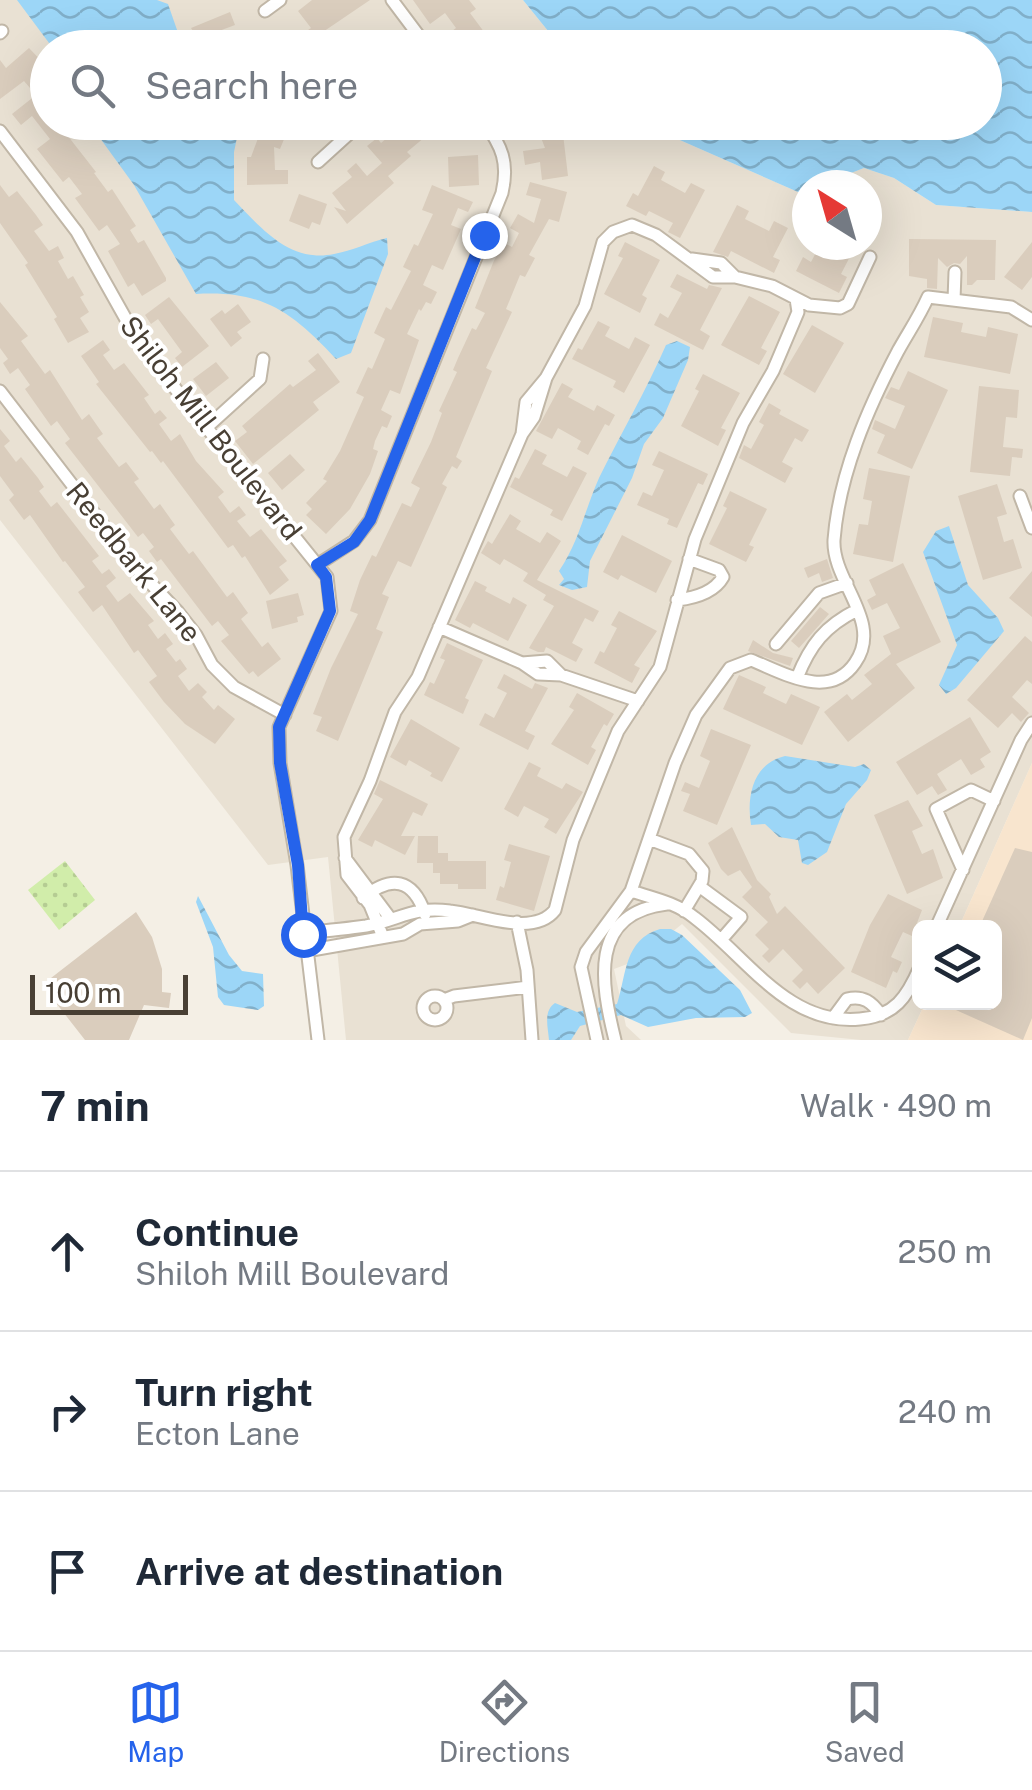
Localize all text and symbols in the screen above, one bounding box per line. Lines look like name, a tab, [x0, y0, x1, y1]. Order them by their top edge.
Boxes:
search box	[30, 30, 1002, 140]
icon: search	[65, 58, 120, 113]
text: Search here	[145, 63, 358, 108]
north arrow	[792, 170, 882, 260]
route end	[462, 213, 508, 259]
street label: Shiloh Mill Boulevard	[114, 309, 309, 546]
street label: Reedbark Lane	[60, 475, 209, 648]
route start	[281, 912, 327, 958]
map controls	[912, 920, 1002, 1010]
button: layers	[912, 920, 1002, 1010]
scale bar	[30, 970, 188, 1014]
text: 100 m	[45, 976, 122, 1009]
text: 7 min	[40, 1081, 150, 1130]
text: Walk · 490 m	[800, 1087, 992, 1124]
text: Continue	[135, 1210, 299, 1255]
icon: ahead	[40, 1224, 95, 1279]
text: 250 m	[897, 1233, 992, 1270]
text: Shiloh Mill Boulevard	[135, 1255, 449, 1292]
text: Turn right	[135, 1370, 313, 1415]
icon: right	[40, 1384, 95, 1439]
text: 240 m	[898, 1393, 992, 1430]
text: Ecton Lane	[135, 1415, 300, 1452]
icon: arrive	[40, 1544, 95, 1599]
text: Arrive at destination	[135, 1549, 503, 1594]
tab: Map	[127, 1675, 184, 1768]
tab: Directions	[439, 1675, 570, 1768]
tab: Saved	[825, 1675, 905, 1768]

